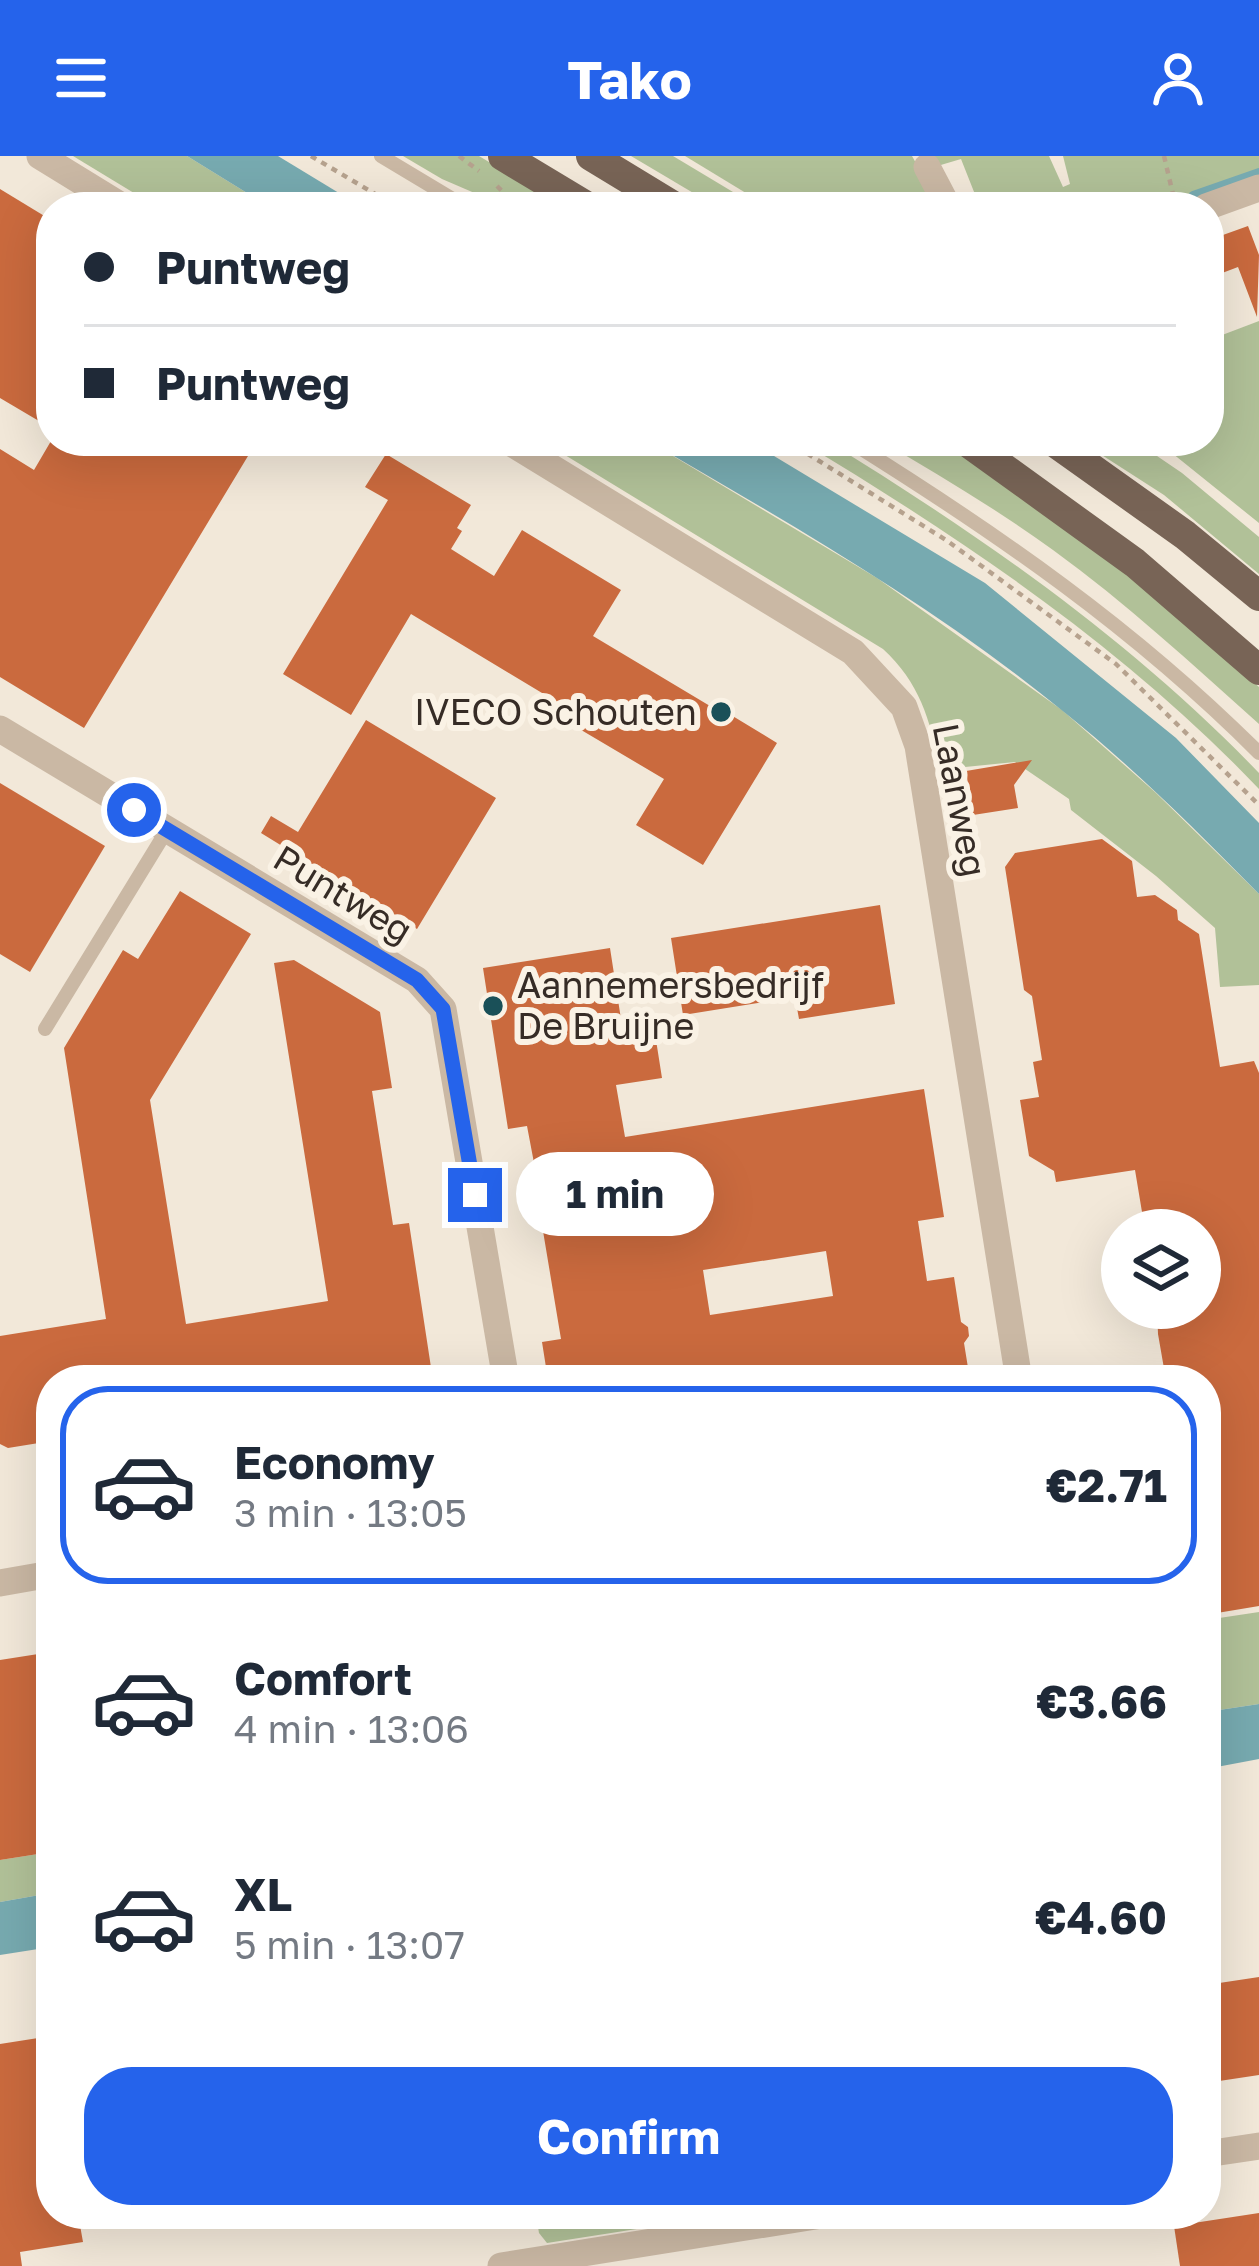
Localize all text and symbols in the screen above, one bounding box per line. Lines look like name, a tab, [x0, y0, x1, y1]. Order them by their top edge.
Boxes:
icon: menu	[48, 45, 114, 111]
icon: person	[1145, 45, 1211, 111]
text: Tako	[567, 46, 692, 111]
text: Puntweg	[156, 240, 350, 294]
text: Puntweg	[156, 356, 350, 410]
place label: IVECO Schouten	[414, 690, 697, 733]
marker: IVECO Schouten	[708, 699, 734, 725]
street label: Laanweg	[925, 720, 996, 880]
route start	[107, 783, 161, 837]
street label: Puntweg	[266, 836, 420, 952]
place label: Aannemersbedrijf De Bruijne	[517, 963, 824, 1047]
marker: Aannemersbedrijf De Bruijne	[480, 993, 506, 1019]
callout: 1 min	[517, 1153, 715, 1237]
route end	[448, 1168, 502, 1222]
text: 1 min	[566, 1170, 664, 1217]
map controls	[1101, 1209, 1221, 1329]
button: layers	[1101, 1209, 1221, 1329]
icon: car	[90, 1431, 198, 1539]
text: Economy	[234, 1435, 435, 1489]
text: €2.71	[1046, 1458, 1167, 1512]
text: 3 min · 13:05	[234, 1489, 467, 1536]
icon: car	[90, 1647, 198, 1755]
text: Comfort	[234, 1651, 412, 1705]
text: €3.66	[1036, 1674, 1167, 1728]
text: 4 min · 13:06	[234, 1705, 469, 1752]
icon: car	[90, 1863, 198, 1971]
text: XL	[234, 1867, 292, 1921]
text: €4.60	[1035, 1890, 1167, 1944]
text: 5 min · 13:07	[234, 1921, 465, 1968]
button: Confirm	[84, 2067, 1173, 2205]

